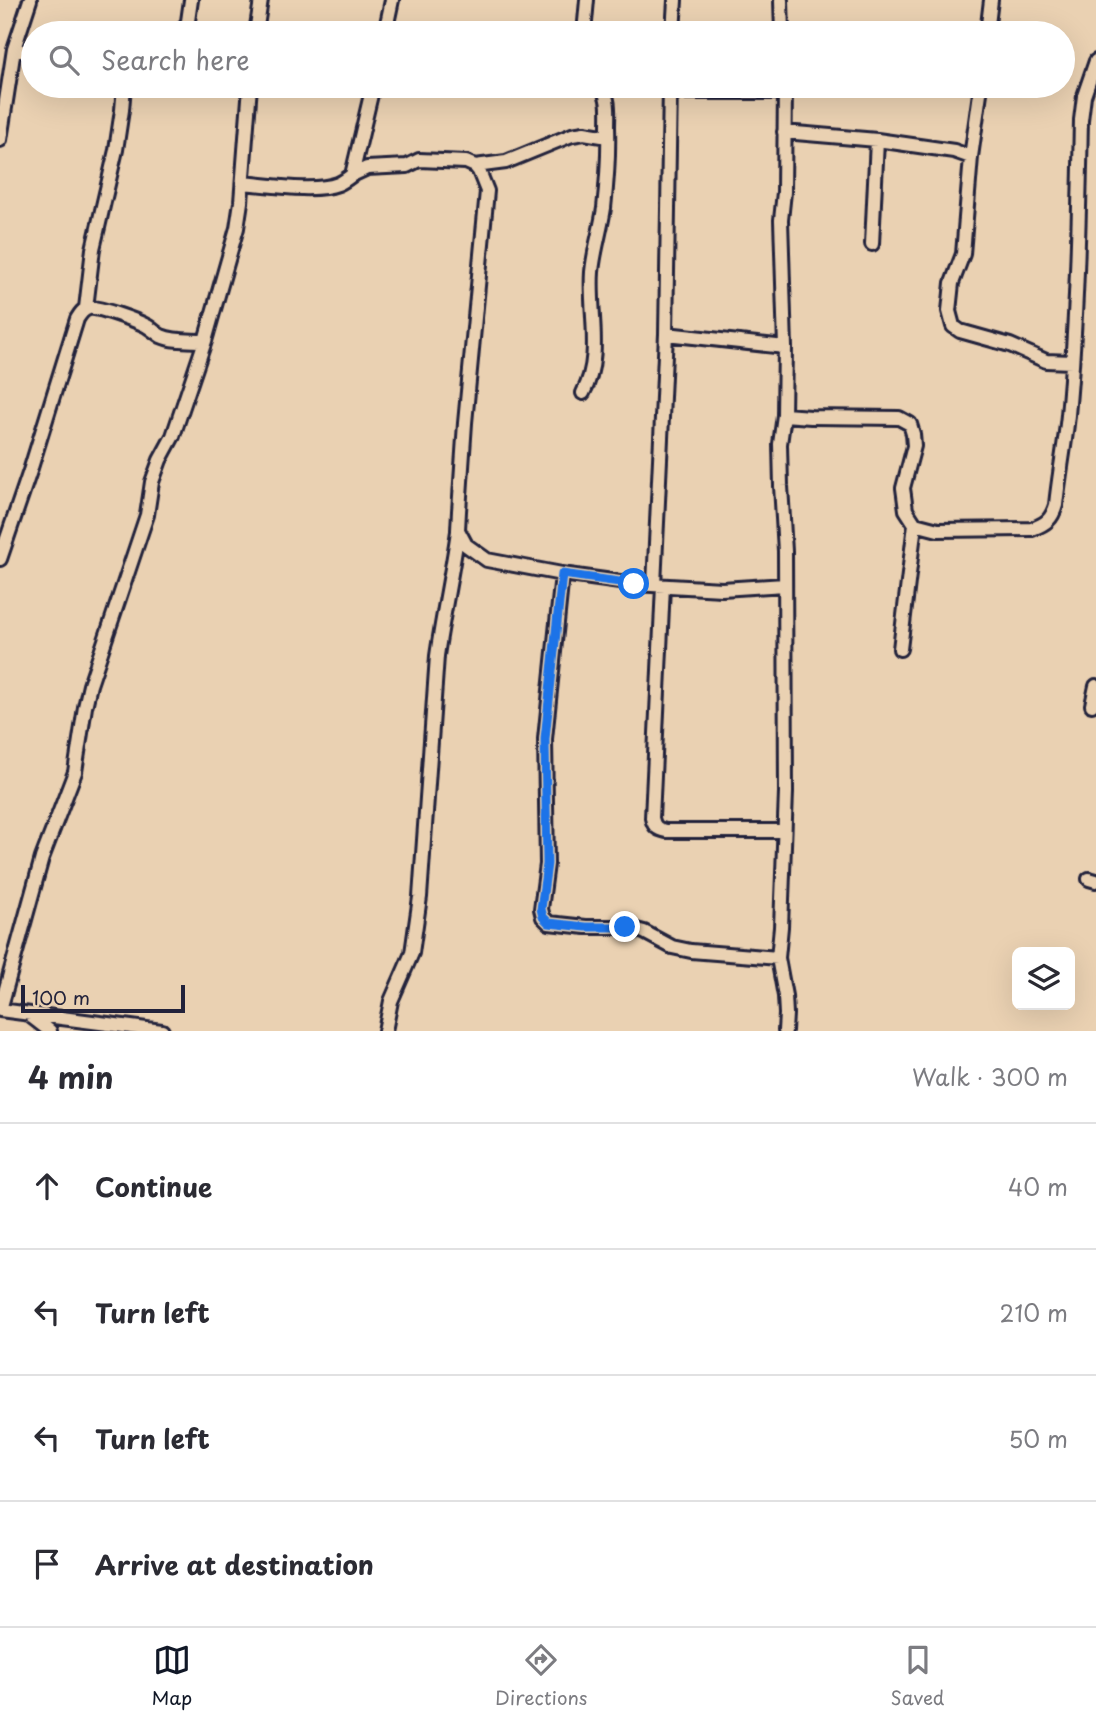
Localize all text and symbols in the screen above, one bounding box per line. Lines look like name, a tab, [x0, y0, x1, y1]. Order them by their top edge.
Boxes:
search box	[21, 21, 1075, 98]
text: Search here	[101, 40, 250, 79]
icon: search	[45, 41, 83, 79]
route start	[618, 568, 649, 599]
route end	[609, 911, 640, 942]
map controls	[1012, 947, 1075, 1010]
button: layers	[1012, 947, 1075, 1010]
scale bar	[21, 982, 186, 1014]
text: 100 m	[32, 983, 90, 1011]
text: 4 min	[28, 1054, 114, 1099]
text: Walk · 300 m	[912, 1059, 1068, 1094]
icon: ahead	[28, 1167, 66, 1205]
text: Continue	[95, 1167, 212, 1206]
text: 40 m	[1008, 1169, 1068, 1204]
icon: left	[28, 1293, 66, 1331]
text: Turn left	[95, 1293, 210, 1332]
text: 210 m	[1000, 1295, 1068, 1330]
icon: left	[28, 1419, 66, 1457]
text: Turn left	[95, 1419, 210, 1458]
text: 50 m	[1008, 1421, 1068, 1456]
icon: arrive	[28, 1545, 66, 1583]
text: Arrive at destination	[95, 1545, 374, 1584]
tab: Map	[152, 1641, 192, 1711]
tab: Directions	[495, 1641, 588, 1711]
tab: Saved	[891, 1641, 944, 1711]

